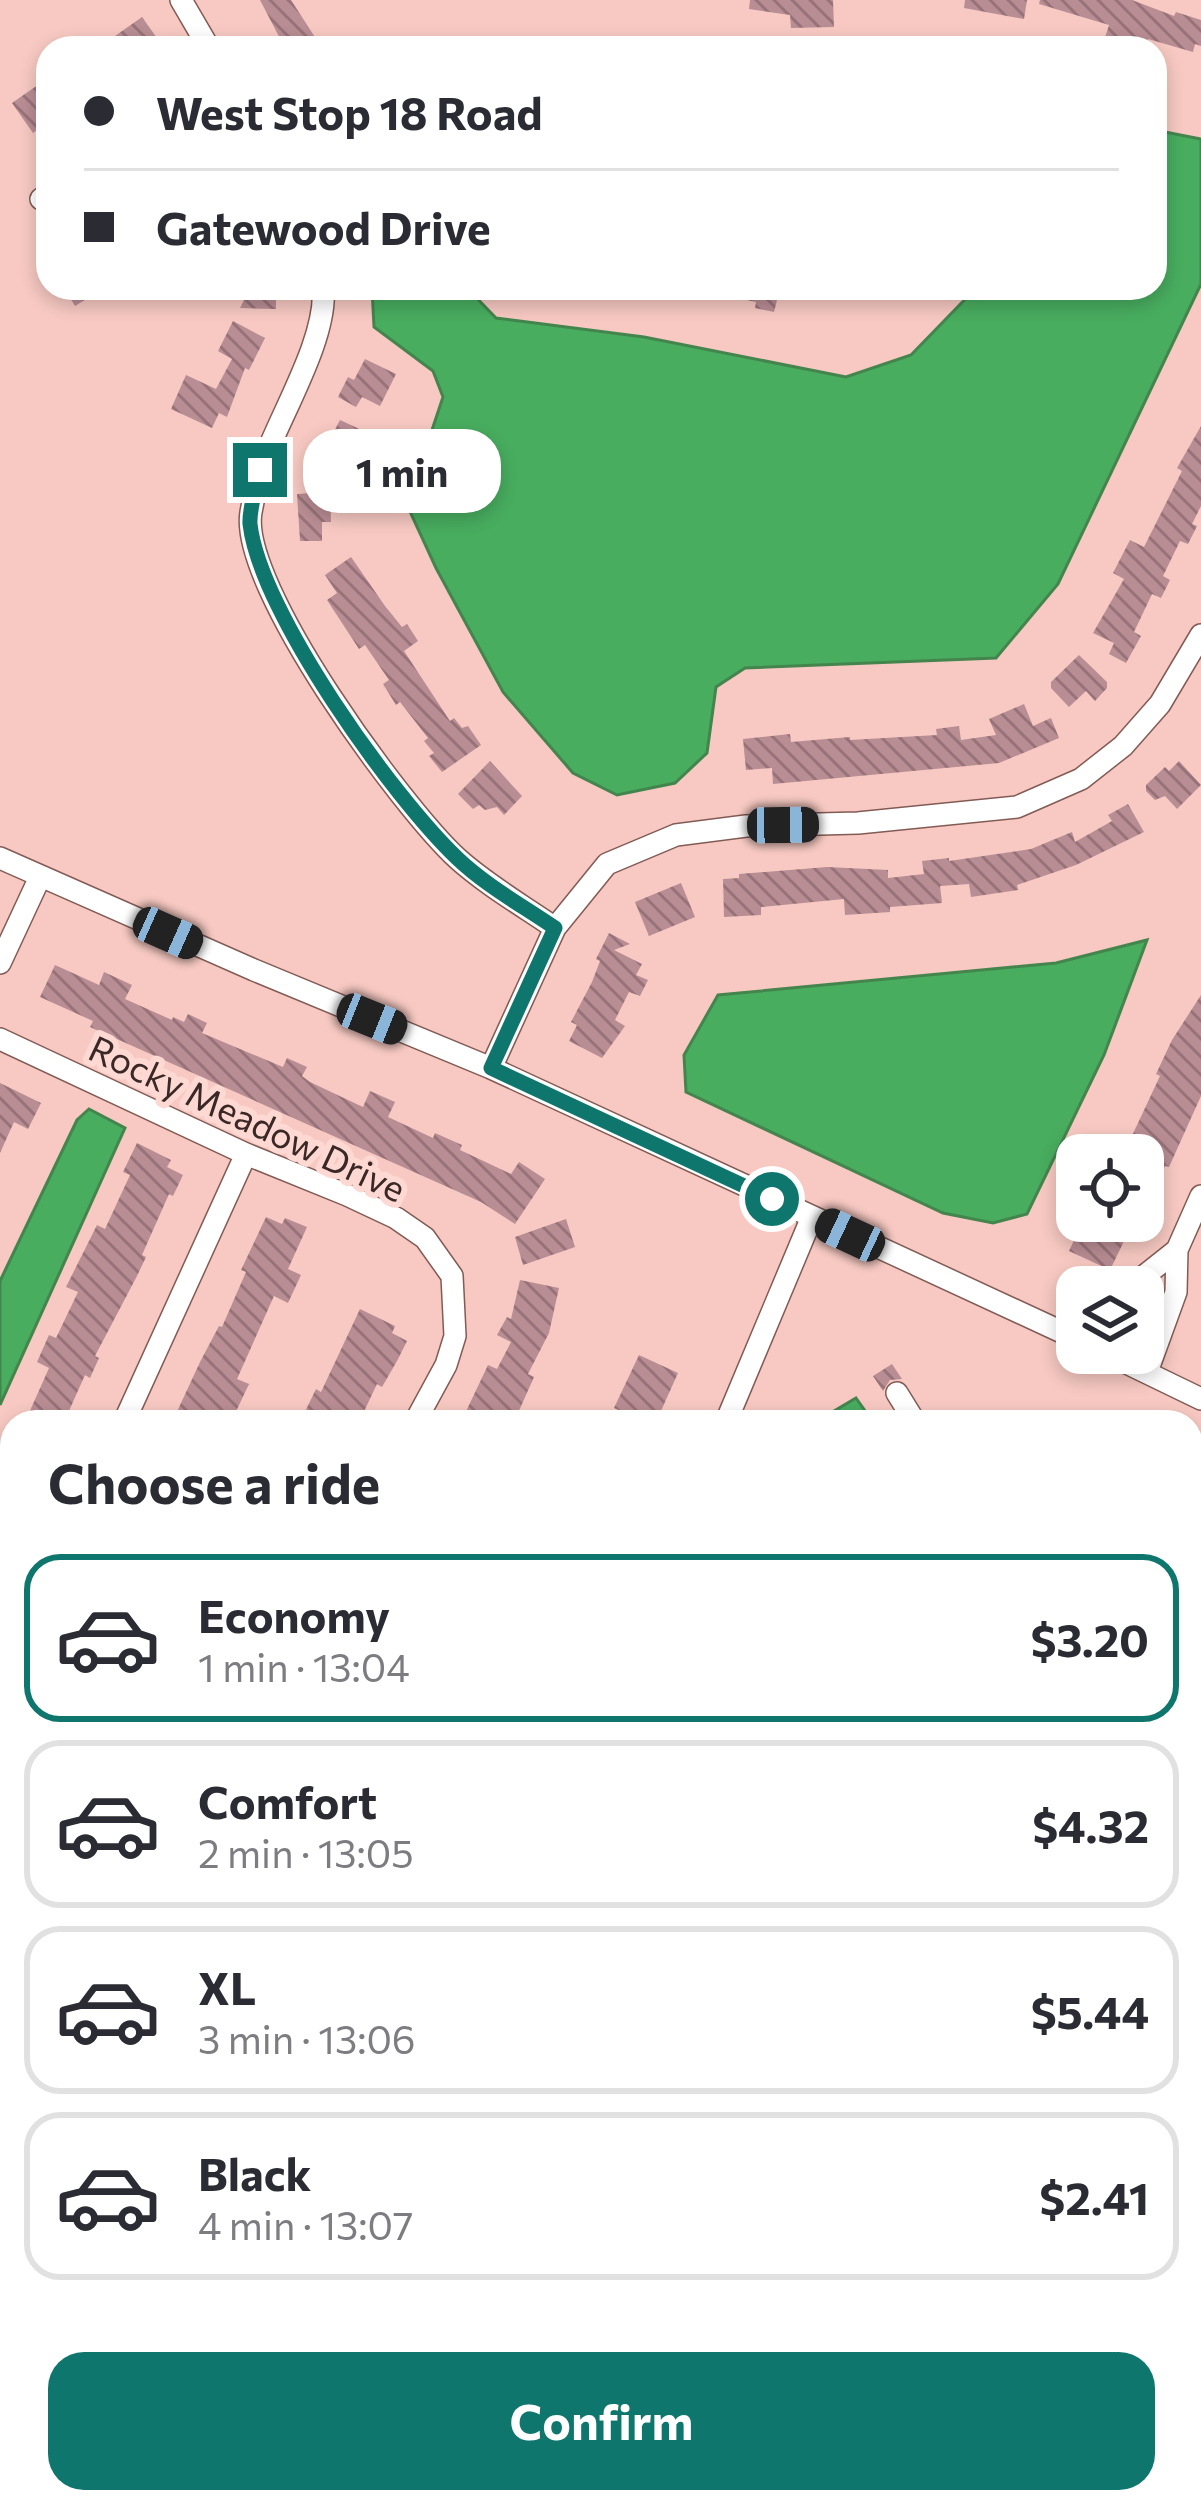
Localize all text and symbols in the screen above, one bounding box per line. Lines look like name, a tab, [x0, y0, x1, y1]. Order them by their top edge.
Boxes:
text: West Stop 18 Road	[156, 84, 543, 139]
text: Gatewood Drive	[156, 199, 491, 254]
callout: 1 min	[302, 428, 500, 512]
route end	[233, 443, 287, 497]
text: 1 min	[356, 447, 448, 495]
car	[747, 806, 819, 844]
car	[128, 902, 208, 964]
car	[332, 989, 412, 1049]
street label: Rocky Meadow Drive	[83, 1024, 413, 1210]
map controls	[1056, 1134, 1164, 1374]
button: locate	[1056, 1134, 1164, 1242]
route start	[745, 1172, 799, 1226]
car	[810, 1203, 890, 1267]
button: layers	[1056, 1266, 1164, 1374]
text: Choose a ride	[48, 1449, 380, 1515]
icon: car	[54, 1584, 162, 1692]
text: Economy	[198, 1587, 390, 1642]
text: $3.20	[1030, 1611, 1149, 1666]
text: 1 min · 13:04	[198, 1642, 410, 1690]
icon: car	[54, 1770, 162, 1878]
text: Comfort	[198, 1773, 377, 1828]
text: $4.32	[1032, 1797, 1149, 1852]
text: 2 min · 13:05	[198, 1828, 414, 1876]
icon: car	[54, 1956, 162, 2064]
text: XL	[198, 1959, 256, 2014]
text: $5.44	[1031, 1983, 1149, 2038]
text: 3 min · 13:06	[198, 2014, 416, 2062]
icon: car	[54, 2142, 162, 2250]
text: Black	[198, 2145, 311, 2200]
text: $2.41	[1039, 2169, 1149, 2224]
text: 4 min · 13:07	[198, 2200, 413, 2248]
button: Confirm	[48, 2352, 1155, 2490]

